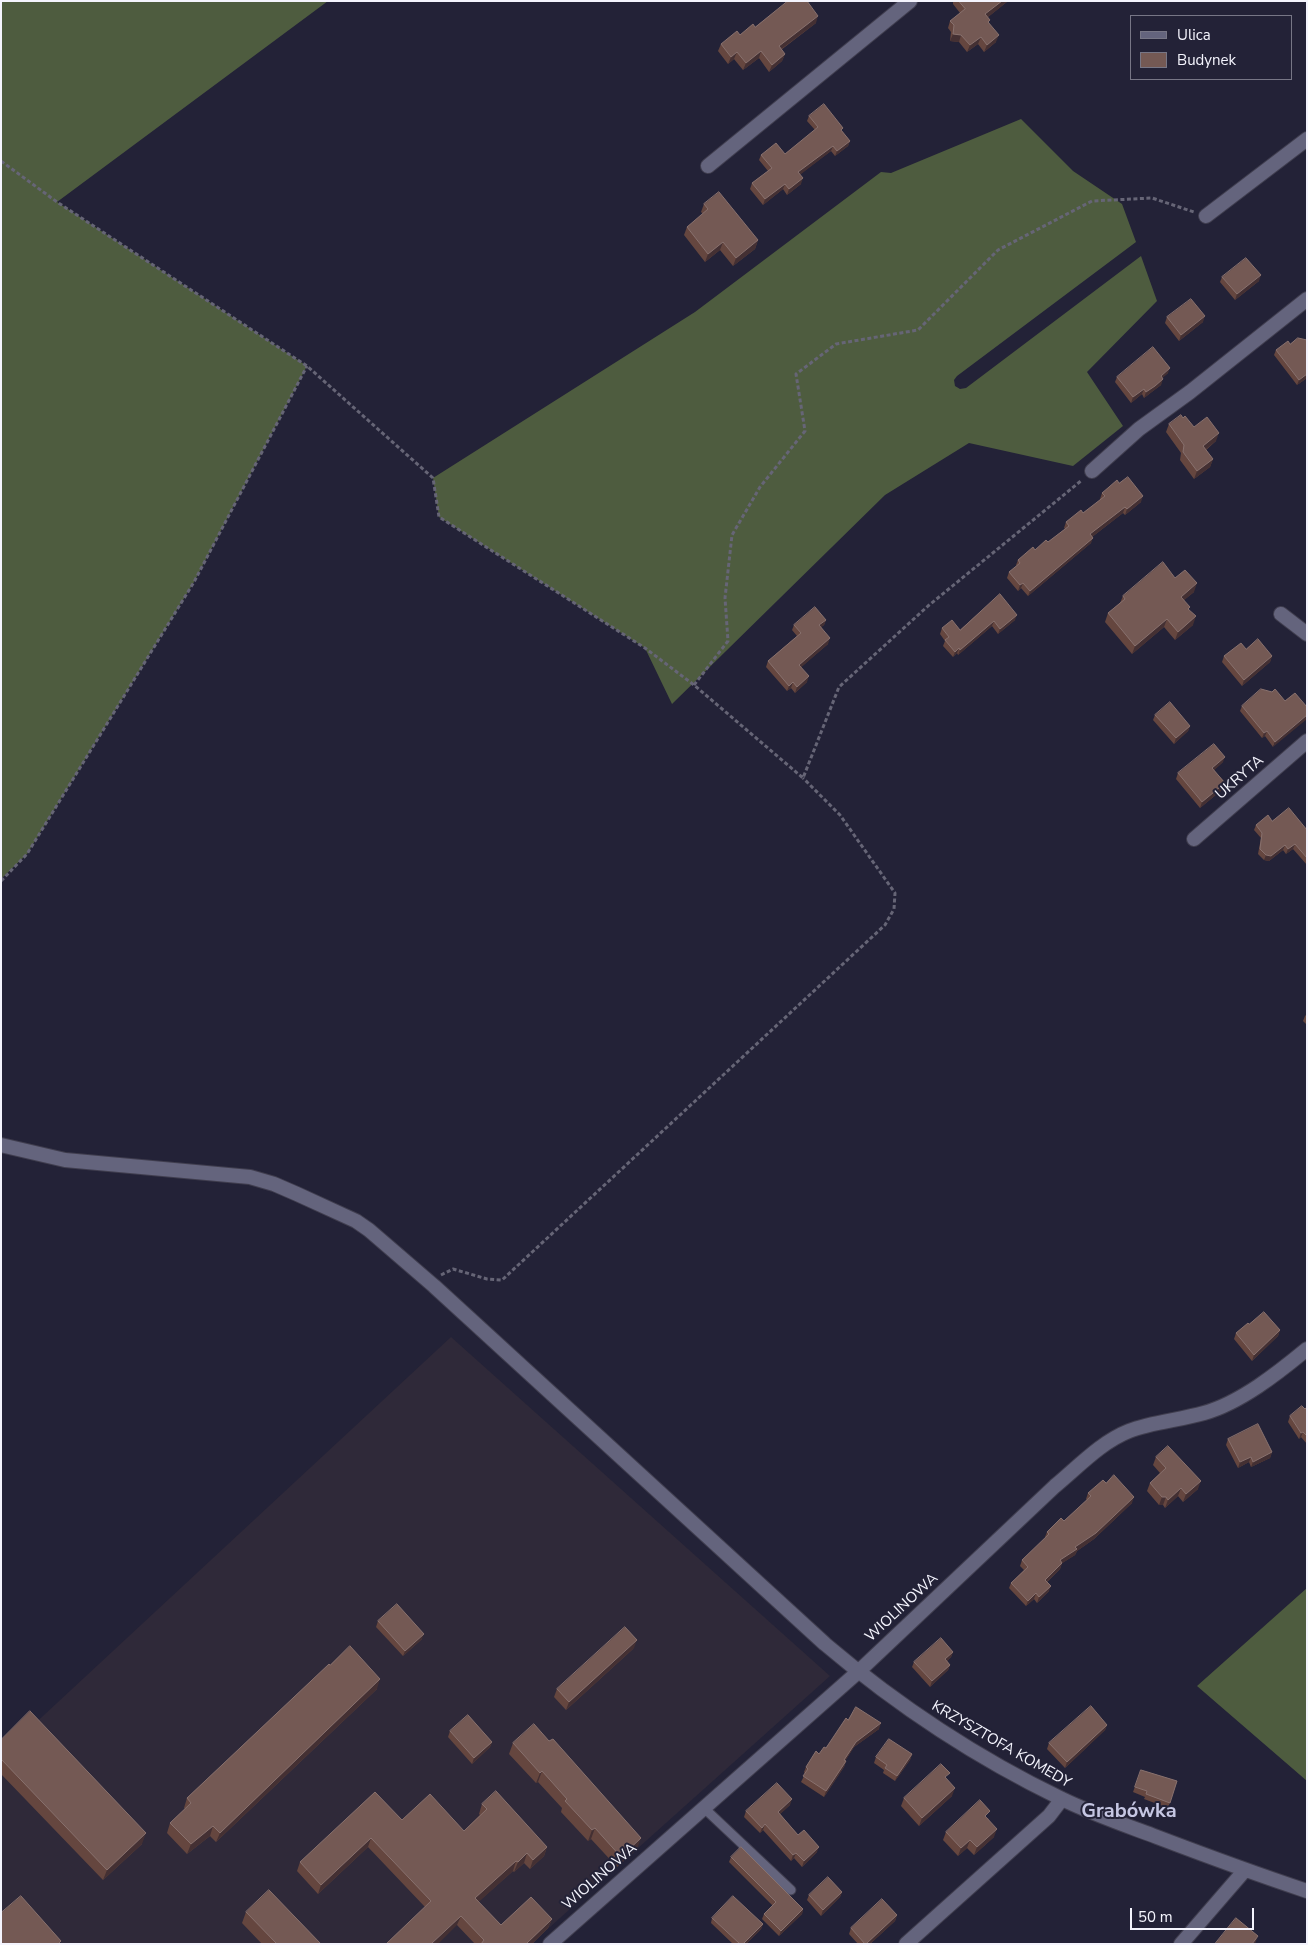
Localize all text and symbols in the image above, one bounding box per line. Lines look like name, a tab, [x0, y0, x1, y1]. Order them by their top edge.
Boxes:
legend	[1130, 15, 1293, 80]
text: Ulica	[1177, 25, 1211, 45]
text: Budynek	[1177, 50, 1236, 70]
street label: UKRYTA	[1212, 752, 1268, 804]
street label: WIOLINOWA	[862, 1570, 942, 1646]
street label: KRZYSZTOFA KOMEDY	[928, 1698, 1074, 1792]
district label: Grabówka	[1081, 1800, 1177, 1824]
street label: WIOLINOWA	[559, 1840, 641, 1914]
scale bar	[1133, 1898, 1257, 1930]
text: 50 m	[1138, 1907, 1173, 1927]

